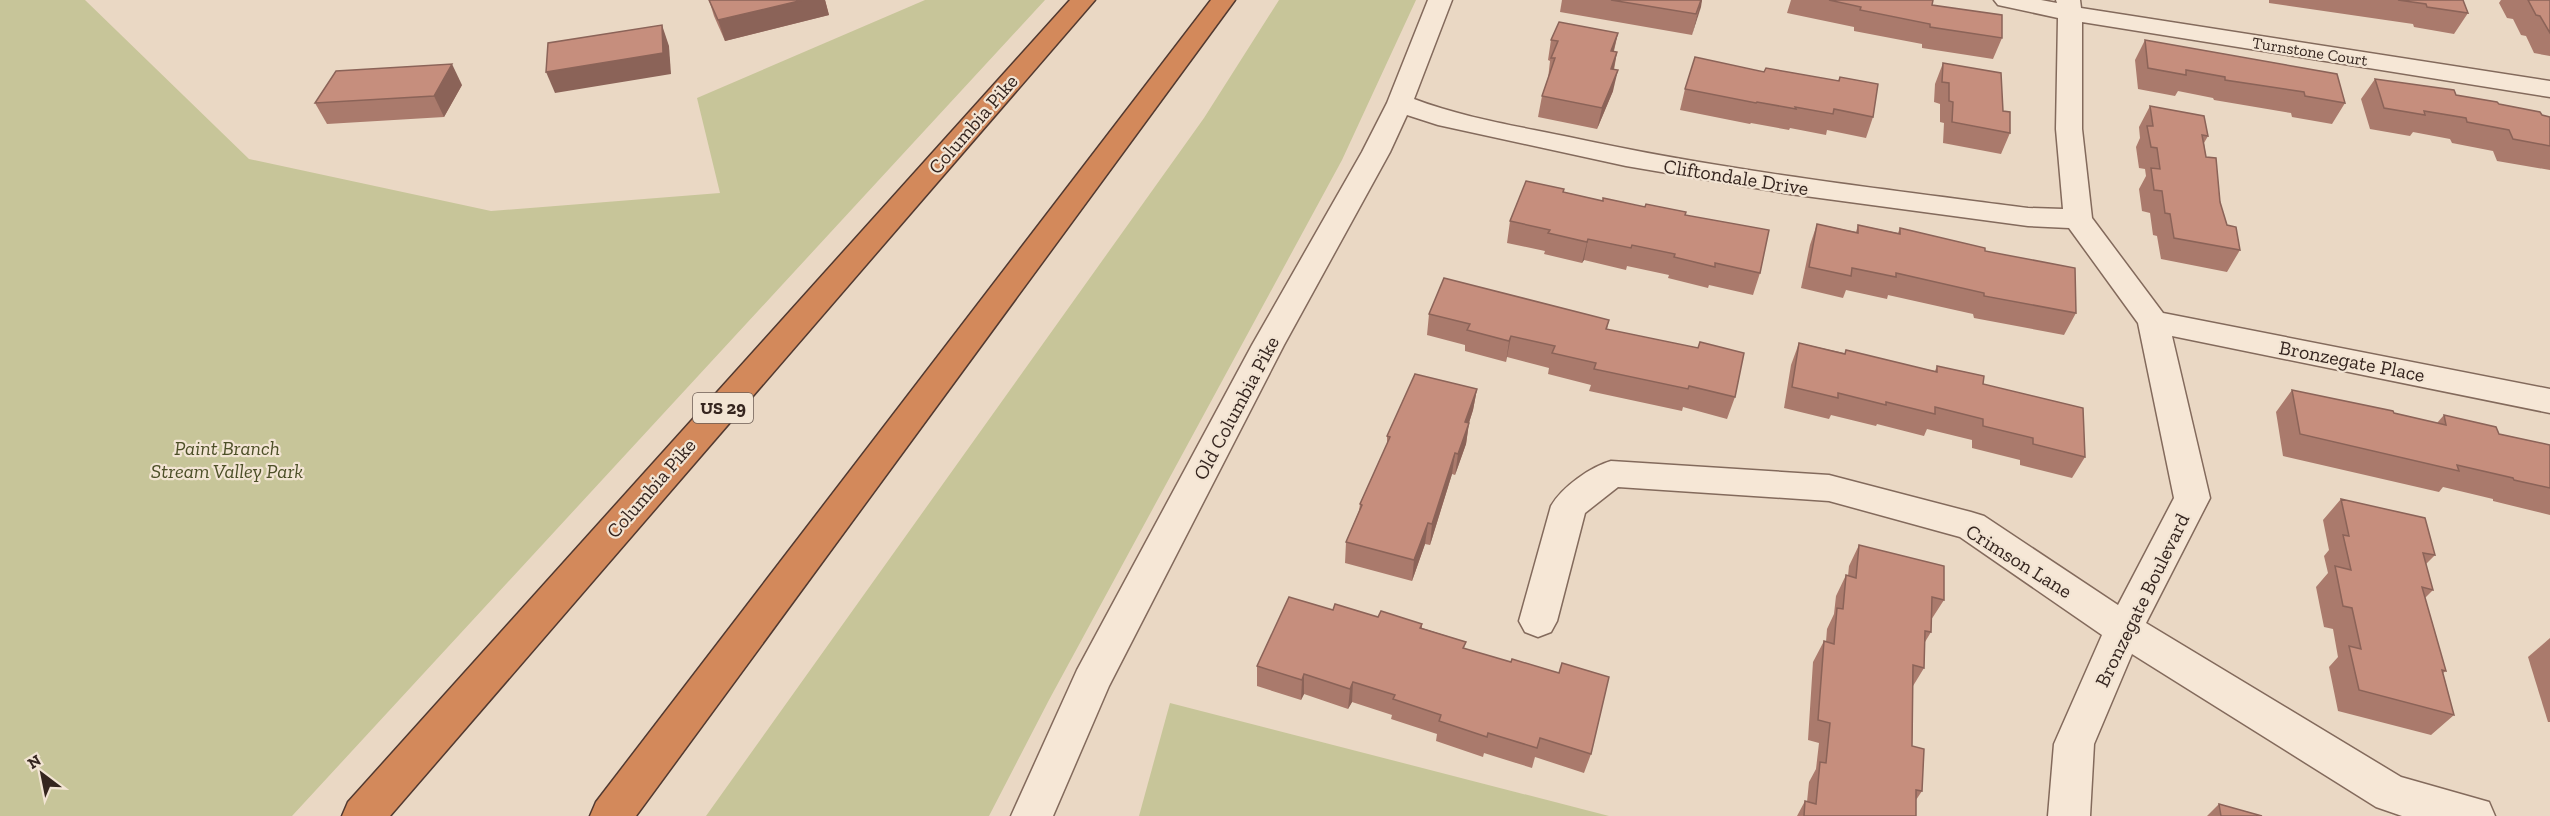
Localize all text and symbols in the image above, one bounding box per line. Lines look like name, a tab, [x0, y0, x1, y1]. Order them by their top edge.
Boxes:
street label: Turnstone Court	[2251, 33, 2369, 70]
street label: Columbia Pike	[923, 69, 1023, 179]
street label: Cliftondale Drive	[1662, 154, 1810, 200]
street label: Old Columbia Pike	[1188, 332, 1284, 484]
street label: Bronzegate Place	[2277, 335, 2427, 387]
road number: US 29	[693, 393, 753, 423]
street label: Columbia Pike	[601, 433, 701, 543]
park label: Paint Branch Stream Valley Park	[151, 436, 303, 483]
street label: Bronzegate Boulevard	[2090, 509, 2194, 691]
street label: Crimson Lane	[1961, 519, 2077, 603]
north arrow	[12, 744, 72, 804]
text: N	[24, 750, 45, 773]

